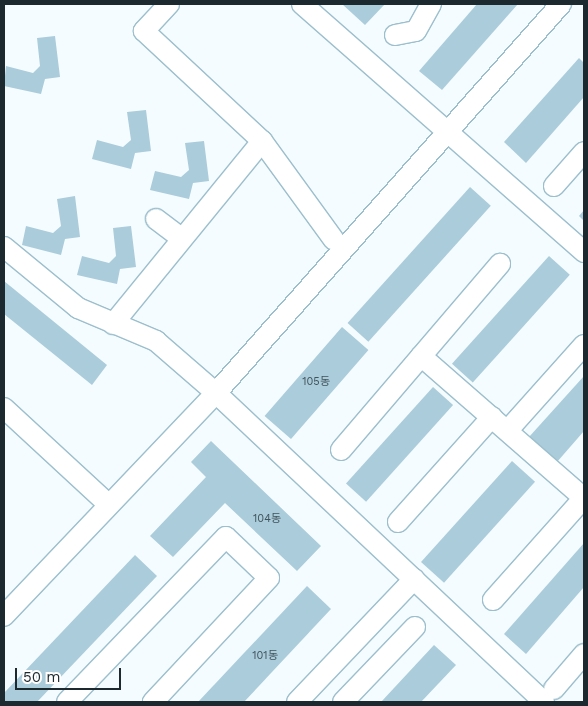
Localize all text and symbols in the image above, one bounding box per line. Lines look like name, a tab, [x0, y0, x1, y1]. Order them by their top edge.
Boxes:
house number: 105동	[302, 375, 330, 389]
house number: 104동	[253, 512, 281, 526]
house number: 101동	[252, 649, 278, 663]
scale bar	[18, 658, 124, 690]
text: 50 m	[23, 668, 60, 686]

